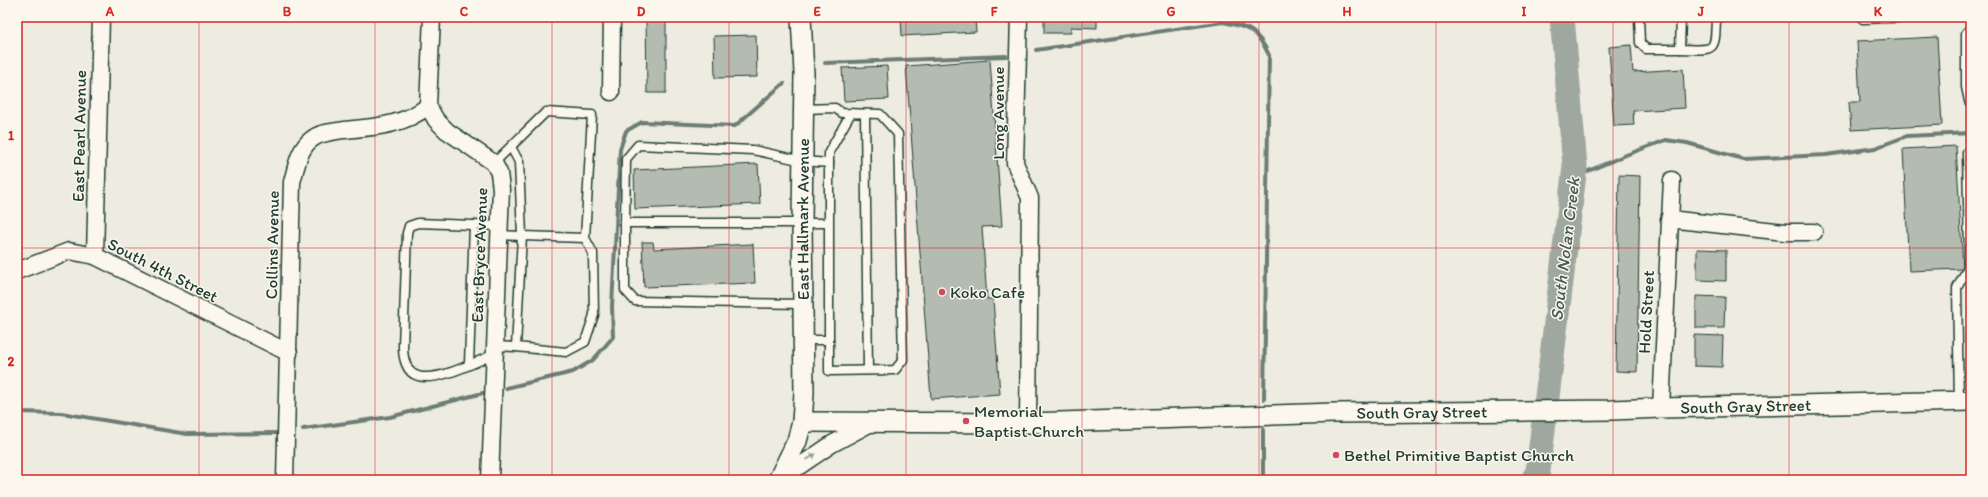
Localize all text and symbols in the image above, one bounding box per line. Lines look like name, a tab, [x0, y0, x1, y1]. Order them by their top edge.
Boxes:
text: A	[105, 4, 115, 19]
text: B	[283, 4, 292, 19]
text: C	[460, 4, 469, 19]
text: D	[637, 4, 646, 19]
text: E	[813, 4, 821, 19]
text: F	[991, 4, 998, 19]
text: G	[1167, 4, 1176, 19]
text: H	[1343, 4, 1352, 19]
text: I	[1522, 4, 1527, 19]
text: J	[1697, 4, 1705, 19]
text: K	[1874, 4, 1883, 19]
street label: Long Avenue	[988, 66, 1008, 160]
street label: East Pearl Avenue	[68, 70, 90, 202]
text: 1	[8, 128, 14, 143]
street label: East Hallmark Avenue	[792, 138, 813, 300]
water label: South Nolan Creek	[1545, 174, 1585, 322]
street label: East Bryce Avenue	[467, 187, 491, 323]
street label: Collins Avenue	[261, 190, 283, 300]
street label: South 4th Street	[104, 234, 222, 306]
street label: Hold Street	[1634, 269, 1658, 354]
place label: Koko Cafe	[950, 282, 1025, 302]
marker: Koko Cafe	[937, 287, 947, 297]
text: 2	[8, 354, 15, 369]
street label: South Gray Street	[1680, 395, 1811, 418]
place label: Memorial Baptist Church	[974, 401, 1084, 441]
street label: South Gray Street	[1356, 401, 1487, 423]
marker: Memorial Baptist Church	[961, 416, 971, 426]
place label: Bethel Primitive Baptist Church	[1344, 445, 1574, 465]
marker: Bethel Primitive Baptist Church	[1331, 450, 1341, 460]
one-way arrow	[805, 454, 817, 461]

